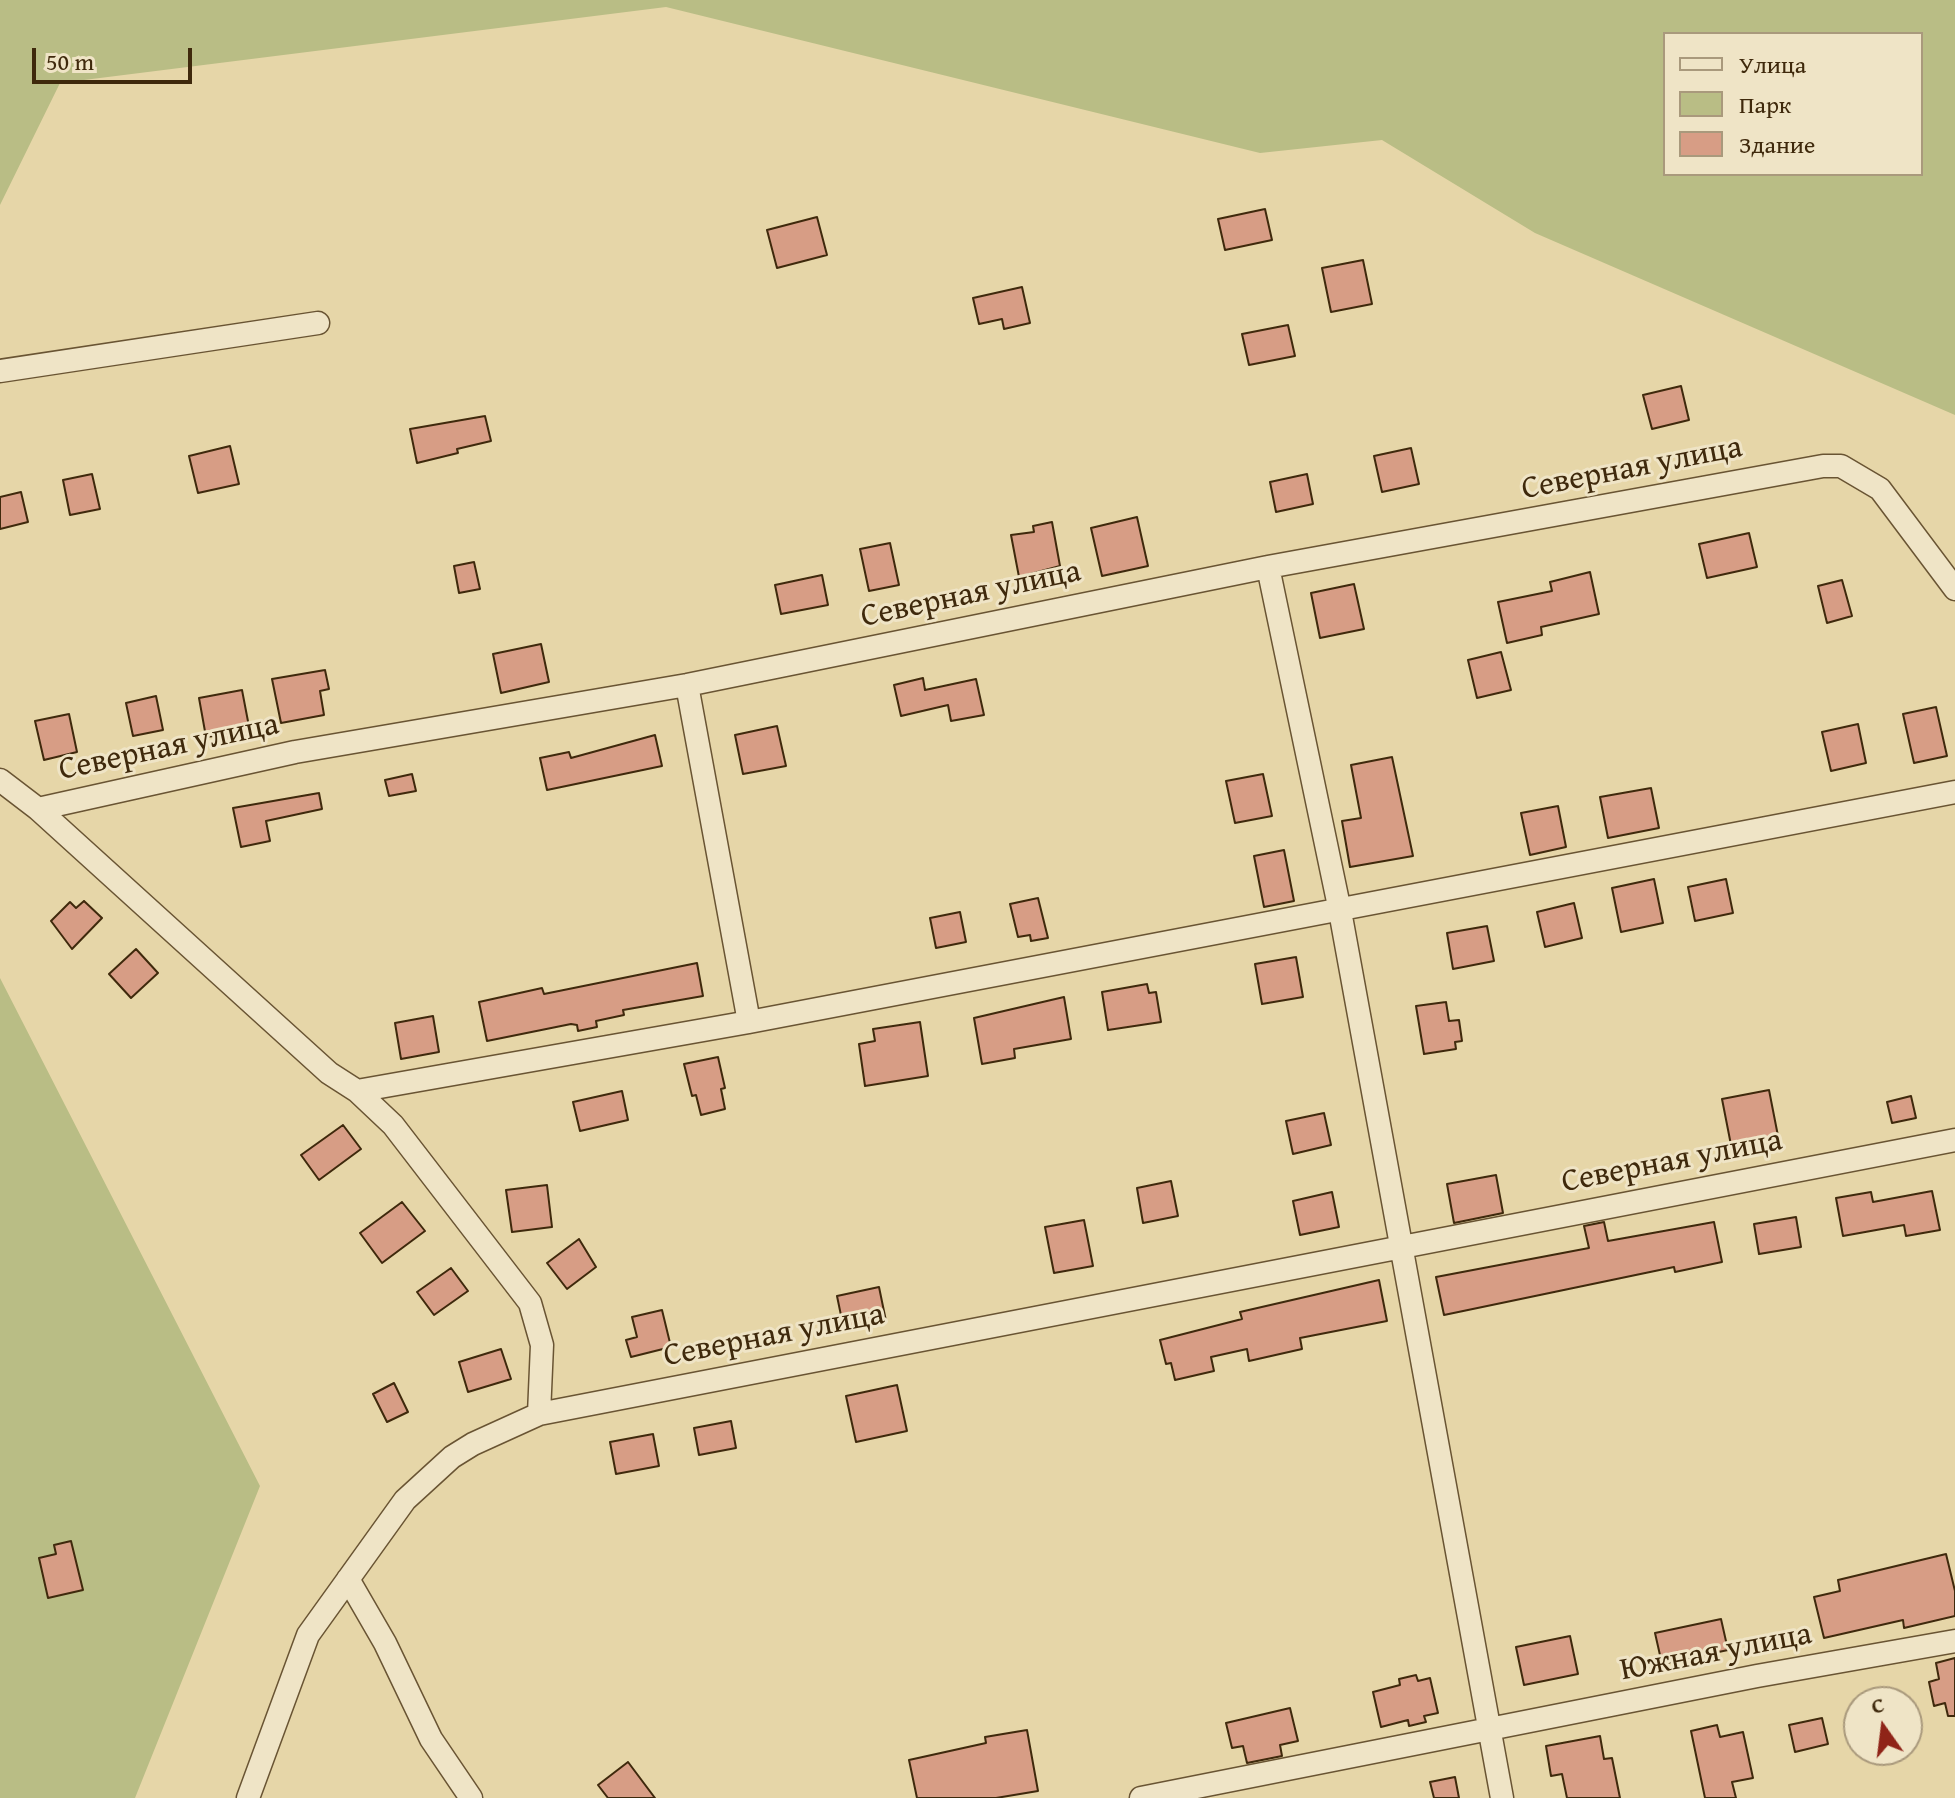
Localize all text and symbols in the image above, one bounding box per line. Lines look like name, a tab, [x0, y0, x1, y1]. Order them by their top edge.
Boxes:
scale bar	[36, 32, 196, 82]
legend	[1663, 32, 1923, 176]
text: 50 m	[46, 44, 94, 79]
text: Улица	[1739, 47, 1806, 82]
text: Парк	[1739, 87, 1791, 122]
text: Здание	[1739, 127, 1815, 162]
street label: Северная улица	[1519, 429, 1745, 509]
street label: Северная улица	[858, 553, 1084, 637]
street label: Северная улица	[56, 706, 282, 790]
street label: Северная улица	[1559, 1122, 1785, 1202]
street label: Северная улица	[661, 1296, 887, 1376]
street label: Южная улица	[1617, 1616, 1815, 1690]
north arrow	[1843, 1686, 1923, 1766]
text: С	[1868, 1688, 1888, 1722]

